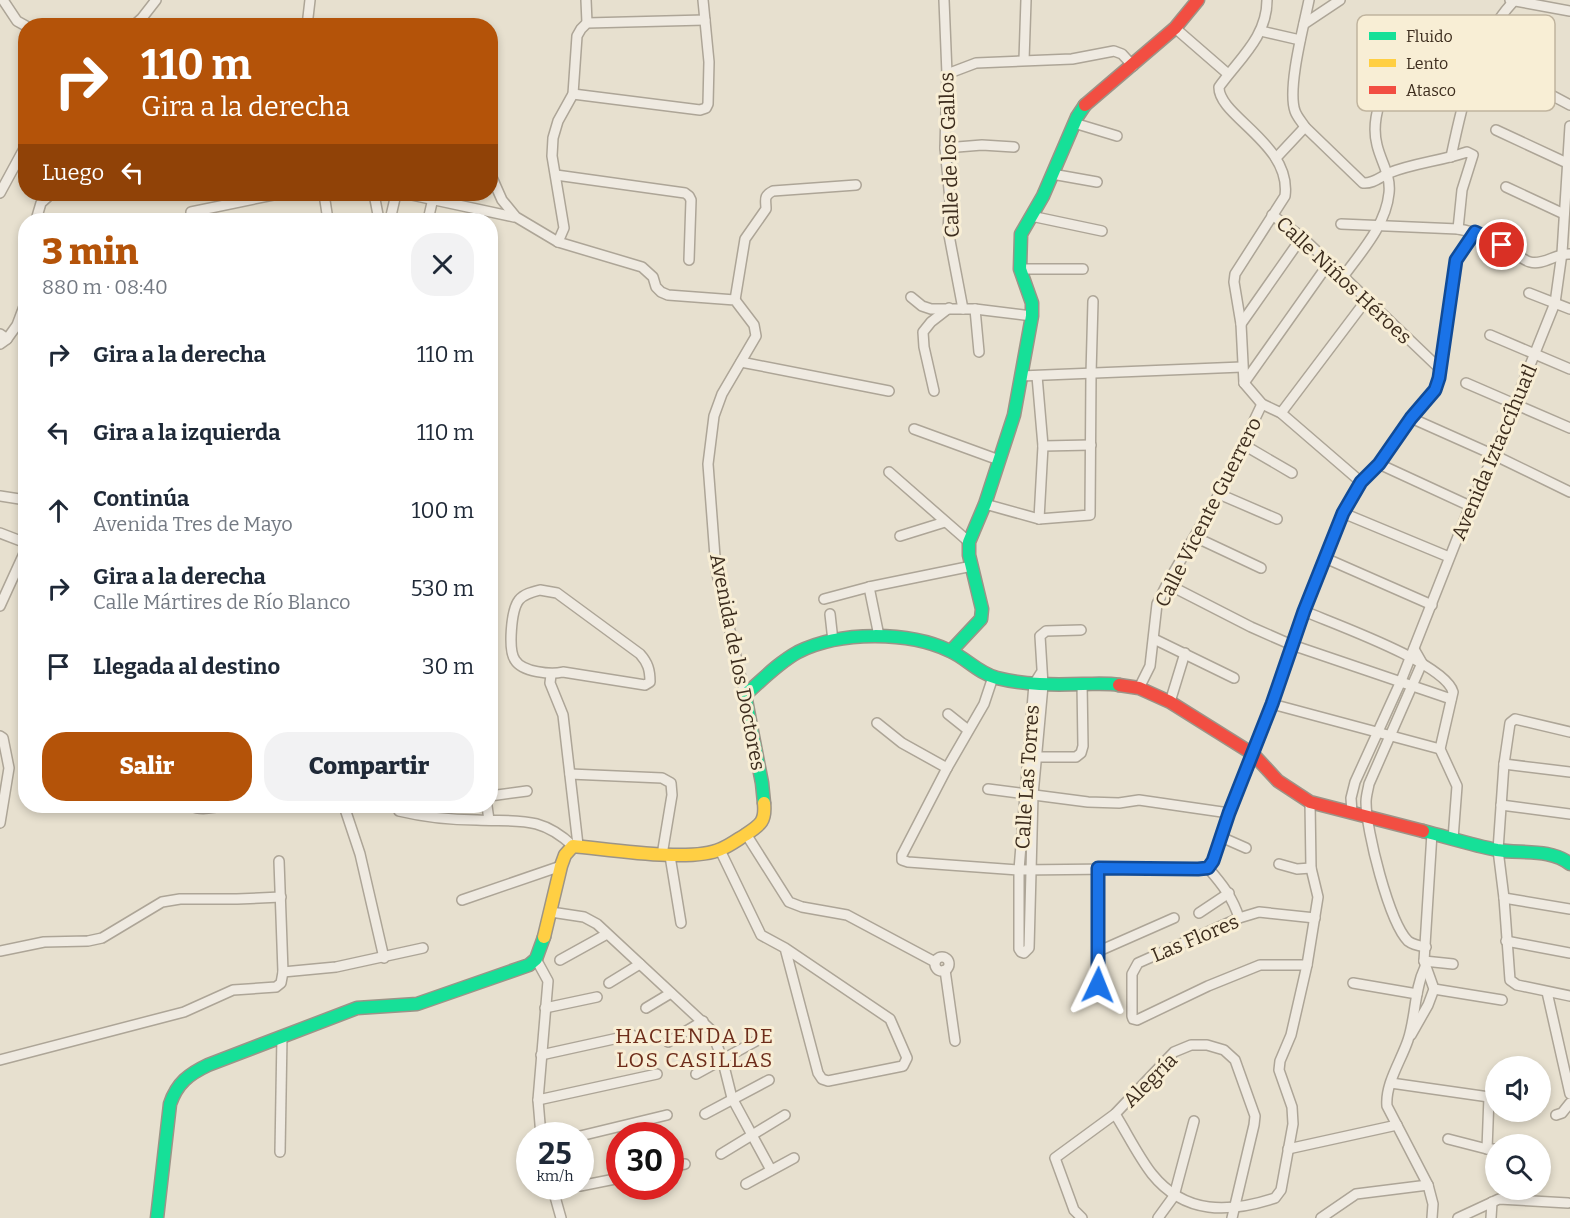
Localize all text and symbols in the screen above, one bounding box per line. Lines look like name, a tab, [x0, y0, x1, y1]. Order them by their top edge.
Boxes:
legend	[1357, 15, 1555, 111]
text: Fluido	[1406, 27, 1453, 46]
text: 110 m	[141, 40, 252, 90]
icon: right	[42, 42, 120, 120]
text: Lento	[1406, 54, 1448, 73]
street label: Calle de los Gallos	[934, 72, 964, 238]
text: Atasco	[1406, 81, 1456, 100]
text: Gira a la derecha	[141, 91, 350, 123]
icon: left	[116, 156, 149, 189]
text: Luego	[42, 159, 104, 186]
street label: Calle Niños Héroes	[1271, 211, 1417, 349]
pin	[1476, 219, 1527, 270]
icon: arrive	[1485, 228, 1518, 261]
text: 3 min	[42, 230, 138, 274]
button: close	[411, 233, 474, 296]
text: 880 m · 08:40	[42, 275, 168, 299]
icon: right	[42, 338, 75, 371]
text: Gira a la derecha	[93, 341, 266, 368]
text: 110 m	[417, 341, 474, 368]
street label: Avenida Iztaccíhuatl	[1446, 360, 1542, 544]
street label: Calle Vicente Guerrero	[1150, 413, 1266, 611]
icon: left	[42, 416, 75, 449]
text: Gira a la izquierda	[93, 419, 281, 446]
text: 110 m	[417, 419, 474, 446]
text: Continúa	[93, 485, 189, 512]
icon: ahead	[42, 494, 75, 527]
text: 100 m	[411, 497, 474, 524]
text: Avenida Tres de Mayo	[93, 512, 293, 536]
street label: Avenida de los Doctores	[705, 552, 771, 772]
text: Gira a la derecha	[93, 563, 266, 590]
icon: right	[42, 572, 75, 605]
text: 530 m	[411, 575, 474, 602]
text: Calle Mártires de Río Blanco	[93, 590, 351, 614]
icon: arrive	[42, 650, 75, 683]
text: Llegada al destino	[93, 653, 280, 680]
text: 30 m	[422, 653, 474, 680]
street label: Calle Las Torres	[1010, 704, 1044, 850]
button: Salir	[42, 732, 252, 801]
button: Compartir	[264, 732, 474, 801]
street label: Las Flores	[1148, 909, 1242, 967]
position arrow	[1066, 953, 1130, 1017]
district label: HACIENDA DE LOS CASILLAS	[615, 1023, 775, 1073]
street label: Alegría	[1118, 1048, 1182, 1112]
map controls	[1485, 1056, 1551, 1200]
button: sound	[1485, 1056, 1551, 1122]
speed limit sign: 30	[606, 1122, 684, 1200]
button: search	[1485, 1134, 1551, 1200]
text: 25	[538, 1136, 572, 1172]
text: km/h	[536, 1167, 574, 1185]

